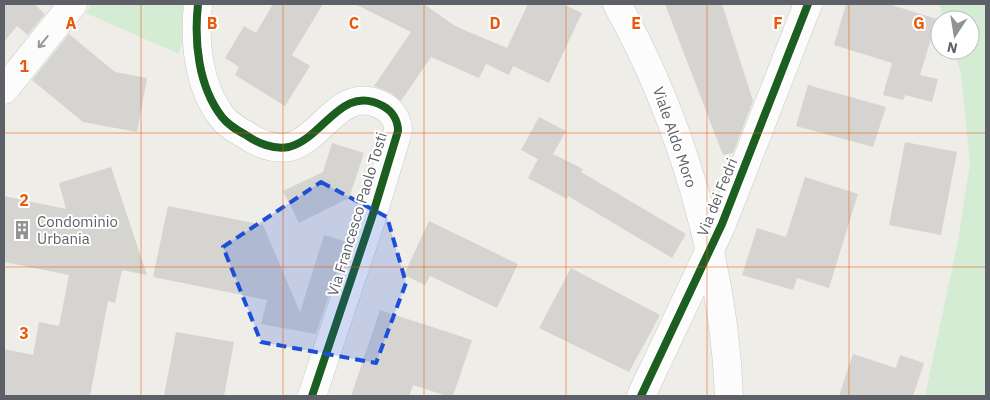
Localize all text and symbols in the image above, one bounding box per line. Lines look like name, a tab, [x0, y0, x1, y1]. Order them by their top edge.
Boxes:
north arrow	[930, 10, 980, 60]
text: A	[66, 13, 77, 33]
text: B	[207, 13, 218, 33]
text: C	[349, 13, 359, 33]
text: D	[489, 13, 501, 33]
text: E	[631, 13, 641, 33]
text: F	[773, 13, 783, 33]
text: G	[913, 13, 925, 33]
one-way arrow	[37, 35, 48, 48]
text: N	[945, 38, 959, 58]
text: 1	[19, 56, 29, 76]
street label: Viale Aldo Moro	[649, 84, 701, 190]
street label: Via Francesco Paolo Tosti	[323, 130, 391, 298]
street label: Via dei Fedri	[693, 155, 741, 239]
text: 2	[19, 190, 29, 210]
place label: Condominio Urbania	[37, 212, 118, 248]
building icon: Condominio Urbania	[11, 219, 33, 241]
text: 3	[19, 323, 29, 343]

